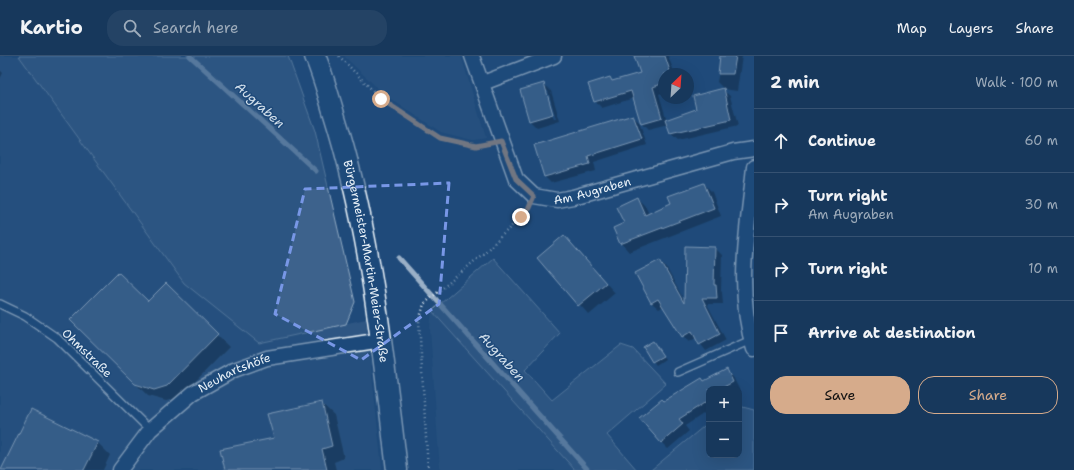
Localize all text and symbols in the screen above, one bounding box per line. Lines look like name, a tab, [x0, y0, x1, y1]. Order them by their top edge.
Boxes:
search box	[107, 10, 387, 46]
text: Kartio	[20, 15, 83, 40]
icon: search	[121, 17, 143, 39]
text: Search here	[153, 18, 239, 38]
text: Map	[897, 19, 927, 37]
text: Layers	[949, 19, 993, 37]
text: Share	[1015, 19, 1054, 37]
north arrow	[658, 68, 694, 104]
text: 2 min	[770, 71, 820, 93]
text: Walk · 100 m	[975, 74, 1058, 91]
water label: Augraben	[232, 78, 288, 132]
route start	[372, 90, 390, 108]
icon: ahead	[770, 130, 792, 152]
text: Continue	[808, 131, 876, 151]
text: 60 m	[1025, 132, 1058, 149]
street label: Bürgermeister-Martin-Meier-Straße	[339, 158, 392, 364]
street label: Am Augraben	[552, 173, 633, 208]
text: Turn right	[808, 186, 888, 206]
icon: right	[770, 194, 792, 216]
text: 30 m	[1024, 196, 1058, 213]
text: Am Augraben	[808, 206, 894, 223]
route end	[512, 208, 530, 226]
icon: right	[770, 258, 792, 280]
text: Turn right	[808, 259, 888, 279]
text: 10 m	[1028, 260, 1058, 277]
icon: arrive	[770, 322, 792, 344]
text: Arrive at destination	[808, 323, 976, 343]
street label: Ohmstraße	[58, 325, 116, 381]
water label: Augraben	[475, 329, 529, 385]
street label: Neuhartshöfe	[195, 350, 272, 397]
button: Save	[770, 376, 910, 414]
button: Share	[918, 376, 1058, 414]
map controls	[706, 386, 742, 458]
button: +	[706, 386, 742, 422]
button: −	[706, 422, 742, 458]

